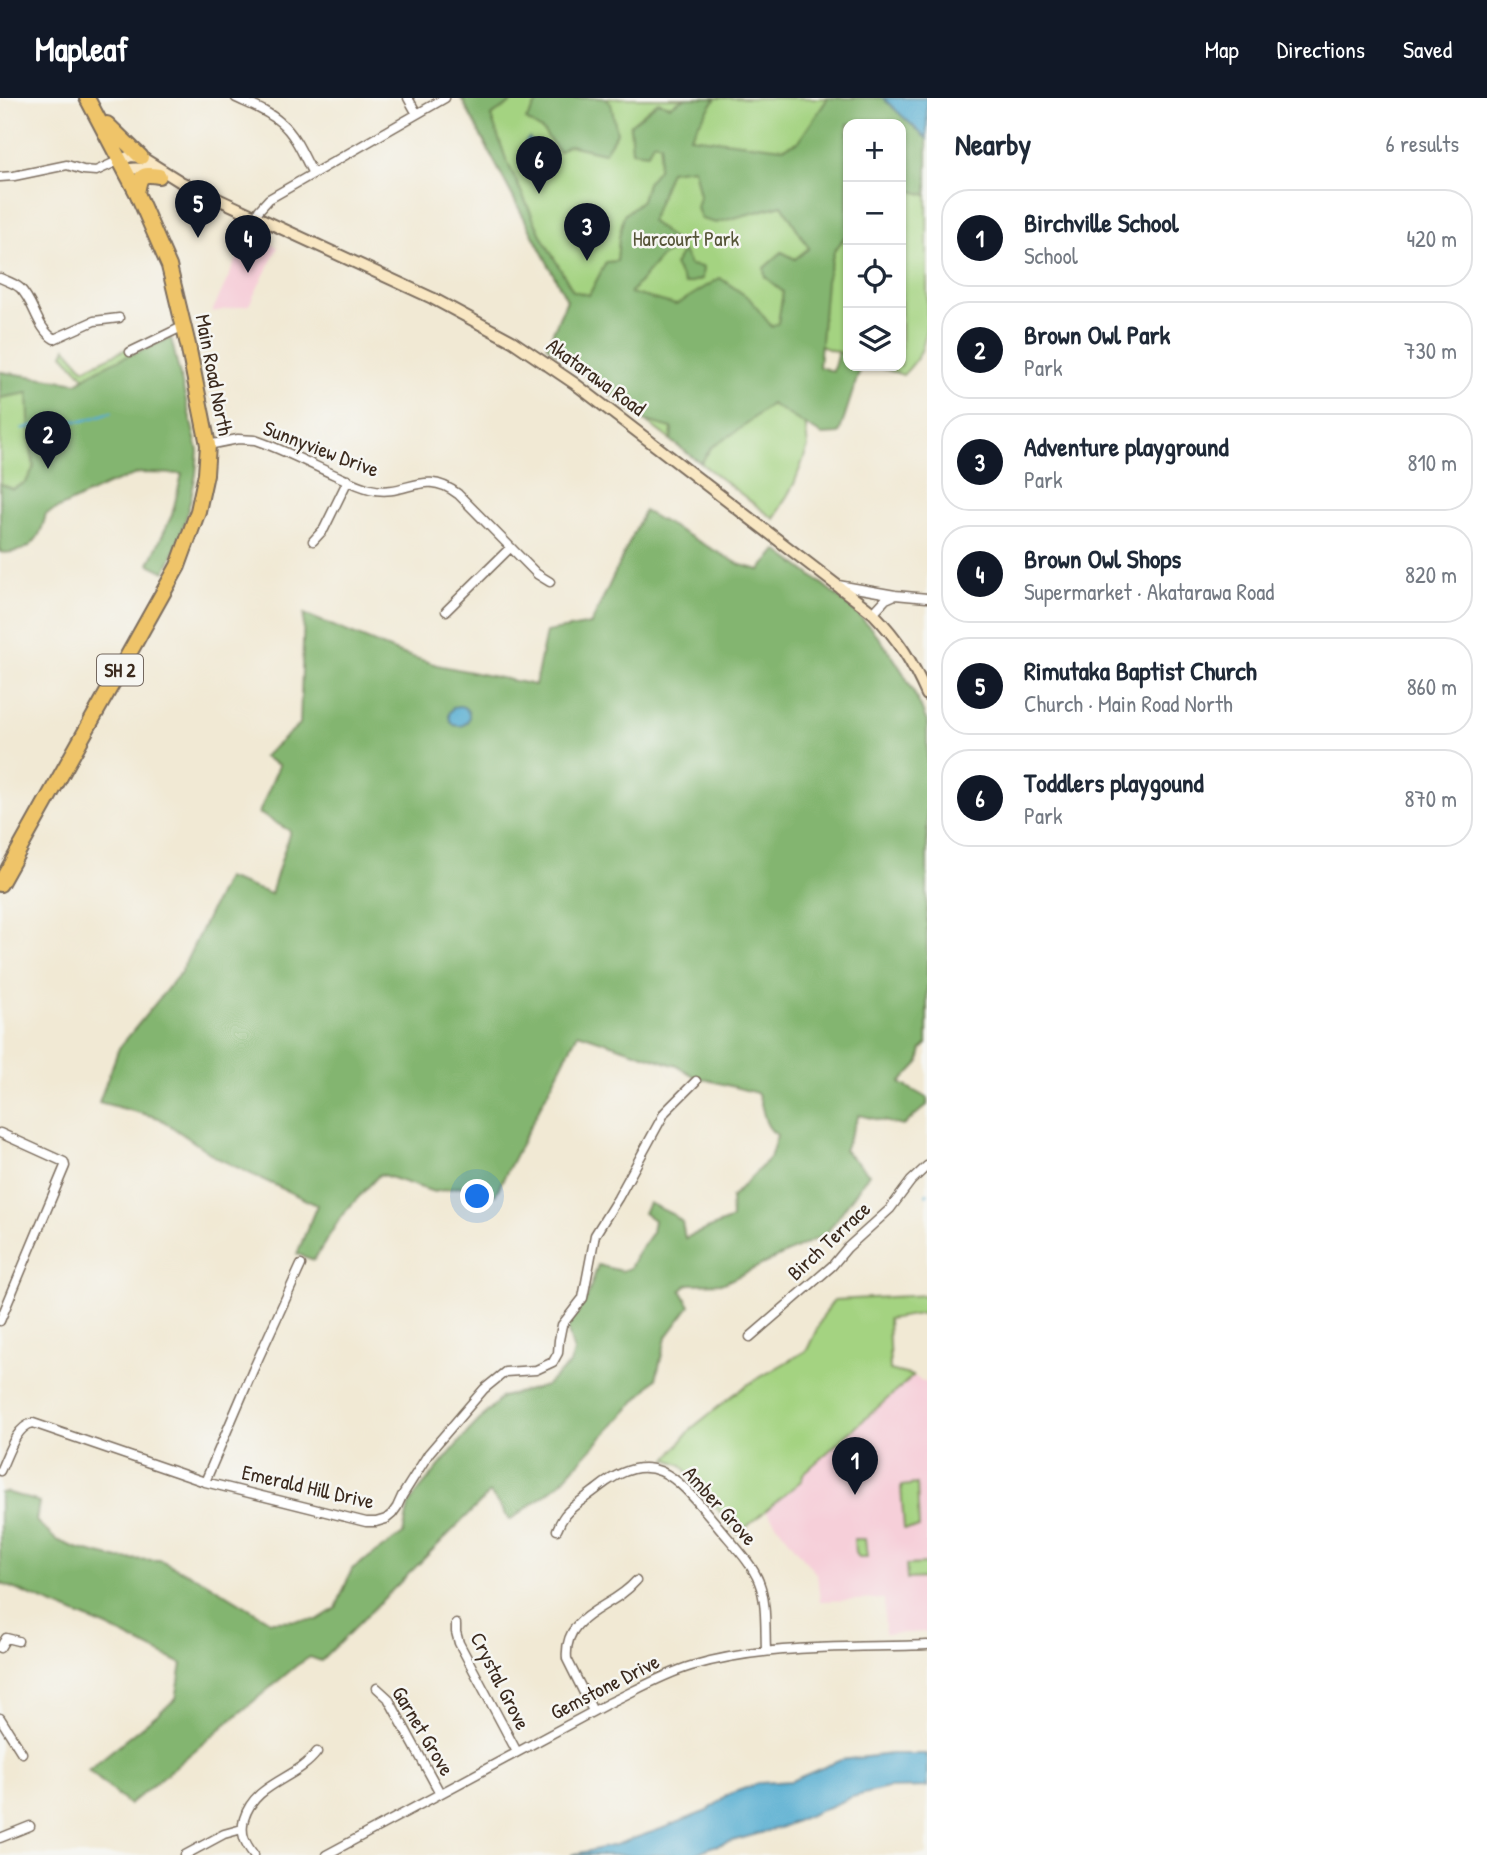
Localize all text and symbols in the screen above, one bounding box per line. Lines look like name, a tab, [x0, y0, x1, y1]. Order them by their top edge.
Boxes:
text: Mapleaf	[35, 27, 128, 71]
text: Map	[1205, 33, 1239, 65]
text: Directions	[1277, 33, 1365, 65]
text: Saved	[1403, 33, 1452, 65]
map controls	[843, 119, 906, 371]
button: +	[843, 119, 906, 182]
text: Nearby	[955, 124, 1031, 164]
text: 6 results	[1386, 128, 1459, 159]
pin: 6	[516, 136, 562, 194]
pin: 5	[175, 180, 221, 238]
button: −	[843, 182, 906, 245]
pin: 3	[564, 203, 610, 261]
text: Birchville School	[1024, 205, 1179, 240]
pin: 4	[225, 215, 271, 273]
text: 1	[976, 223, 984, 254]
text: 420 m	[1406, 223, 1457, 254]
park label: Harcourt Park	[633, 224, 739, 253]
text: School	[1024, 240, 1078, 271]
button: locate	[843, 245, 906, 308]
button: layers	[843, 308, 906, 371]
street label: Main Road North	[189, 312, 240, 438]
text: Brown Owl Park	[1024, 317, 1170, 352]
street label: Akatarawa Road	[541, 331, 652, 422]
text: 2	[975, 335, 985, 366]
text: 730 m	[1404, 335, 1457, 366]
text: Park	[1024, 352, 1062, 383]
pin: 2	[25, 411, 71, 469]
street label: Sunnyview Drive	[259, 413, 383, 484]
text: Adventure playground	[1024, 429, 1229, 464]
text: 3	[975, 447, 985, 478]
text: 810 m	[1407, 447, 1457, 478]
text: Park	[1024, 464, 1062, 495]
text: Brown Owl Shops	[1024, 541, 1181, 576]
text: 4	[976, 559, 984, 590]
text: 820 m	[1405, 559, 1457, 590]
text: Supermarket · Akatarawa Road	[1024, 576, 1274, 607]
text: Rimutaka Baptist Church	[1024, 653, 1257, 688]
road number: SH 2	[97, 654, 143, 685]
text: 5	[975, 671, 985, 702]
text: 860 m	[1407, 671, 1457, 702]
text: Church · Main Road North	[1024, 688, 1233, 719]
text: Toddlers playgound	[1024, 765, 1204, 800]
text: 6	[975, 783, 985, 814]
text: 870 m	[1404, 783, 1457, 814]
text: Park	[1024, 800, 1062, 831]
your location	[460, 1179, 494, 1213]
street label: Birch Terrace	[781, 1194, 877, 1287]
pin: 1	[832, 1437, 878, 1495]
street label: Emerald Hill Drive	[239, 1457, 377, 1516]
street label: Amber Grove	[677, 1460, 764, 1552]
street label: Crystal Grove	[464, 1627, 537, 1735]
street label: Gemstone Drive	[545, 1647, 664, 1726]
street label: Garnet Grove	[385, 1681, 462, 1781]

